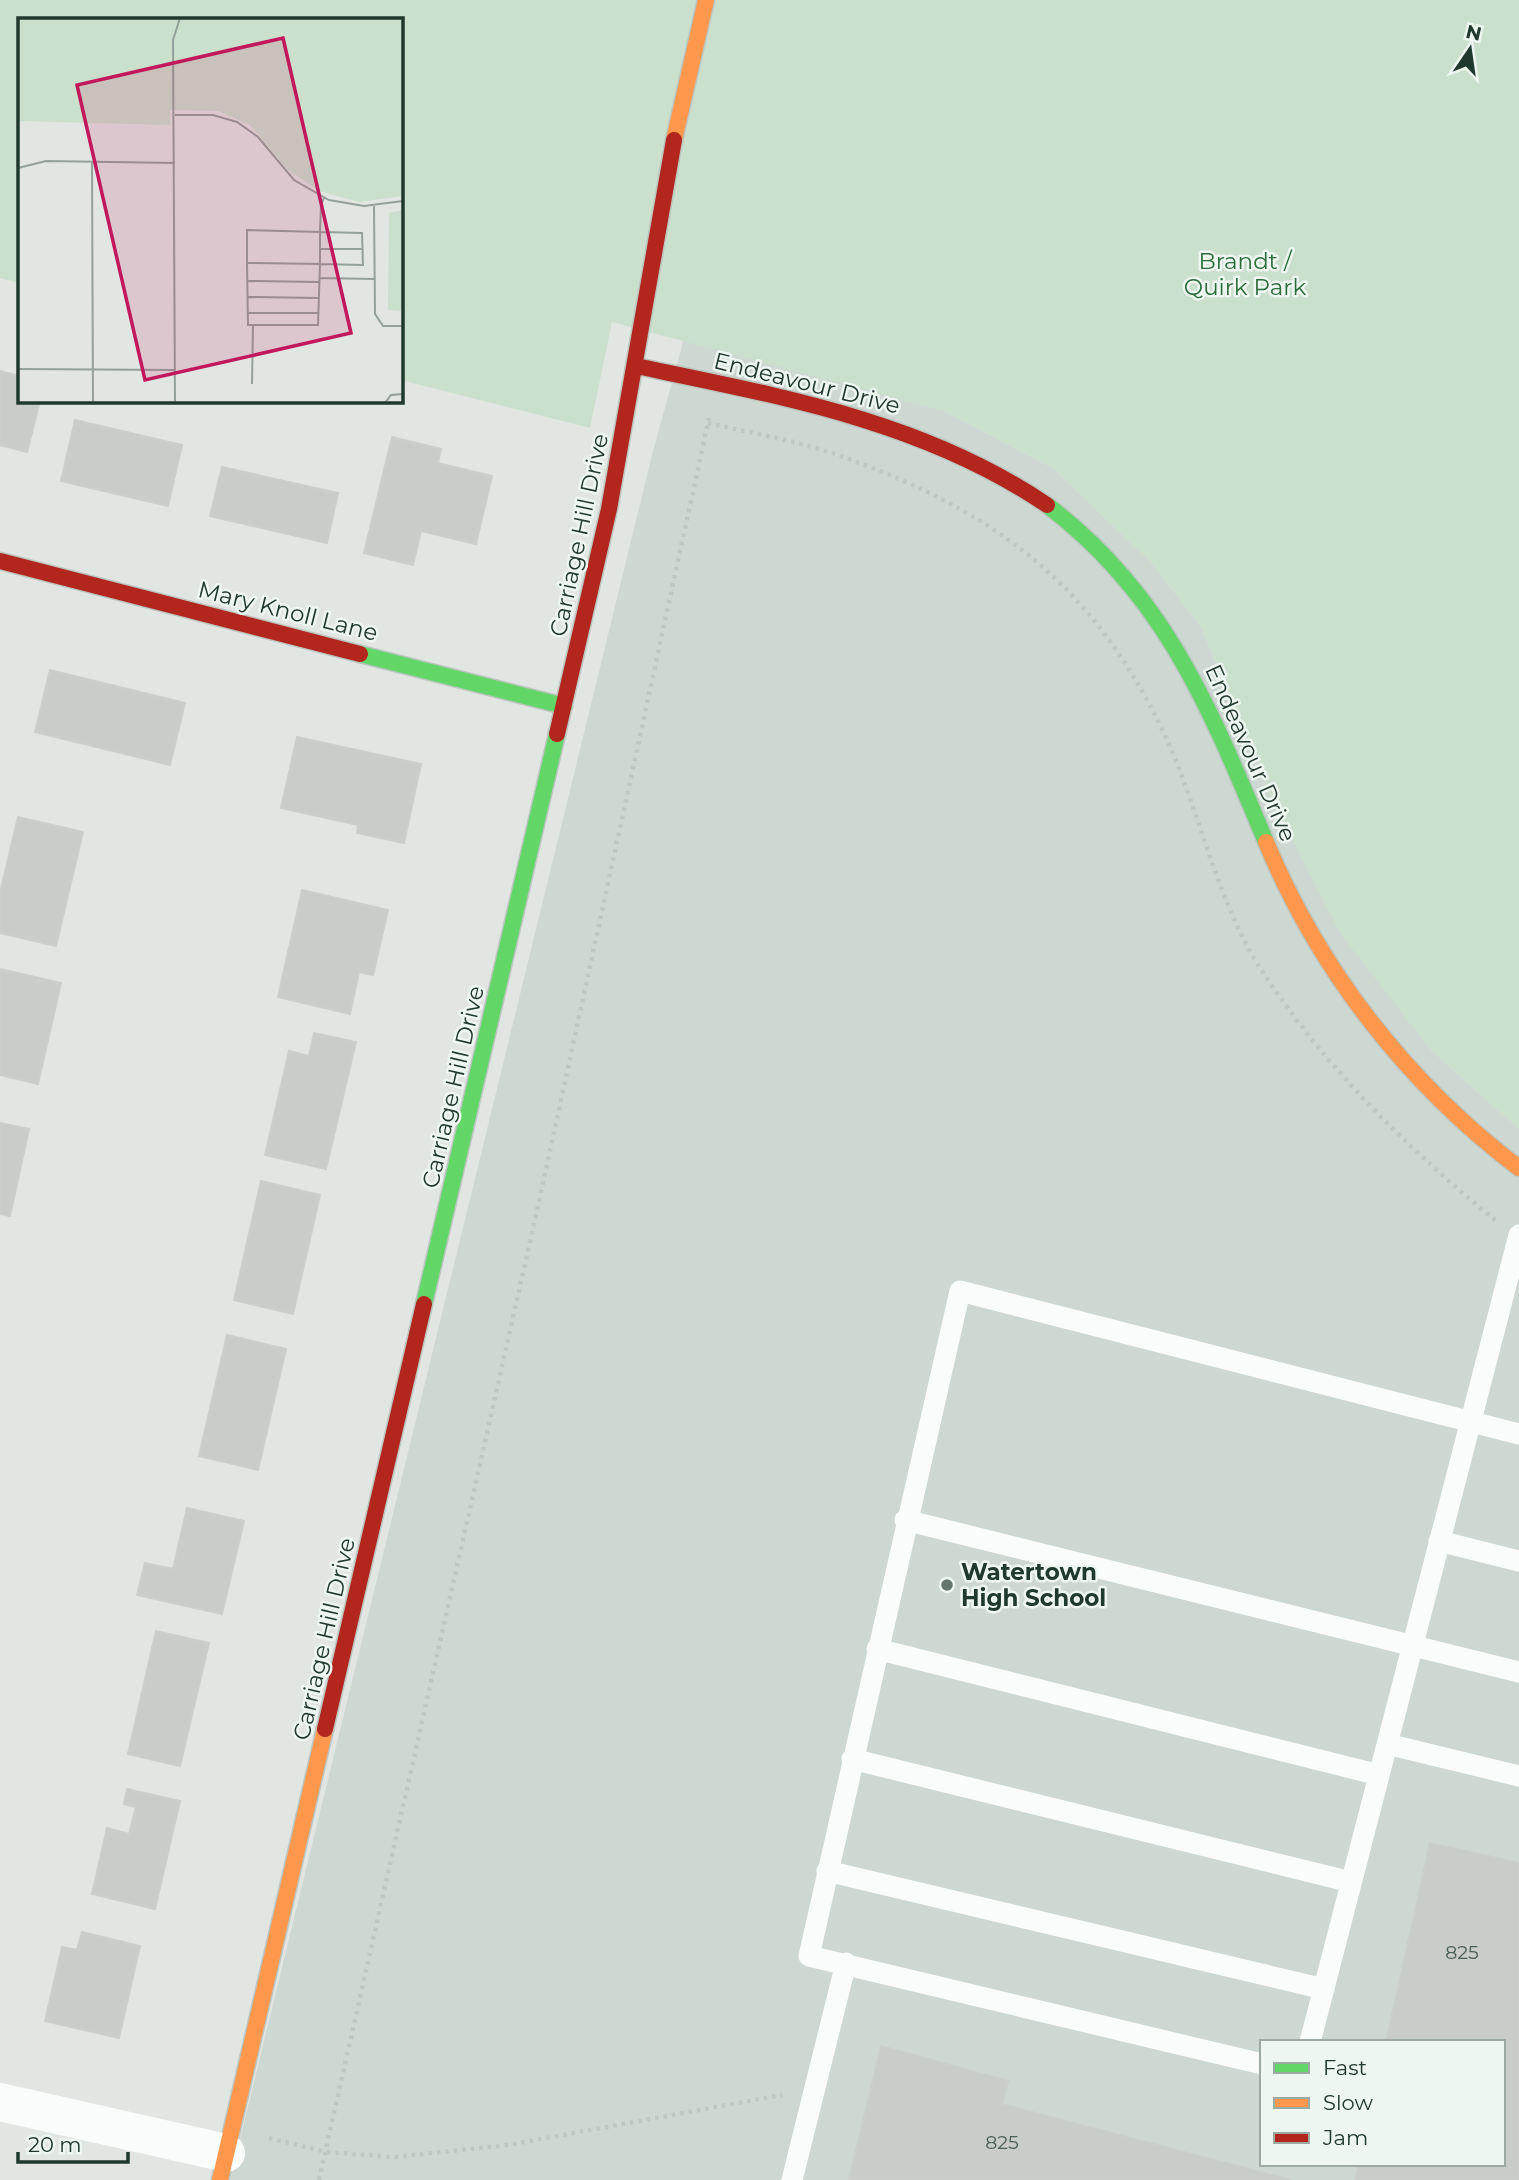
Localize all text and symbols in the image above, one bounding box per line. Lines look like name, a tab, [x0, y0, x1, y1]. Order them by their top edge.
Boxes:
north arrow	[1435, 14, 1505, 84]
inset map	[18, 18, 402, 402]
text: N	[1464, 20, 1484, 46]
park label: Brandt / Quirk Park	[1184, 247, 1306, 301]
street label: Endeavour Drive	[711, 346, 903, 420]
street label: Carriage Hill Drive	[544, 431, 614, 639]
street label: Mary Knoll Lane	[195, 575, 381, 647]
street label: Endeavour Drive	[1199, 660, 1303, 846]
street label: Carriage Hill Drive	[416, 983, 490, 1191]
street label: Carriage Hill Drive	[287, 1535, 361, 1743]
place label: Watertown High School	[961, 1558, 1106, 1612]
marker: Watertown High School	[939, 1577, 955, 1593]
house number: 825	[1445, 1941, 1479, 1964]
legend	[1260, 2040, 1505, 2166]
text: Fast	[1323, 2055, 1367, 2080]
text: Slow	[1323, 2090, 1373, 2115]
scale bar	[18, 2120, 128, 2164]
text: Jam	[1322, 2125, 1368, 2150]
house number: 825	[985, 2131, 1019, 2154]
text: 20 m	[28, 2132, 82, 2157]

